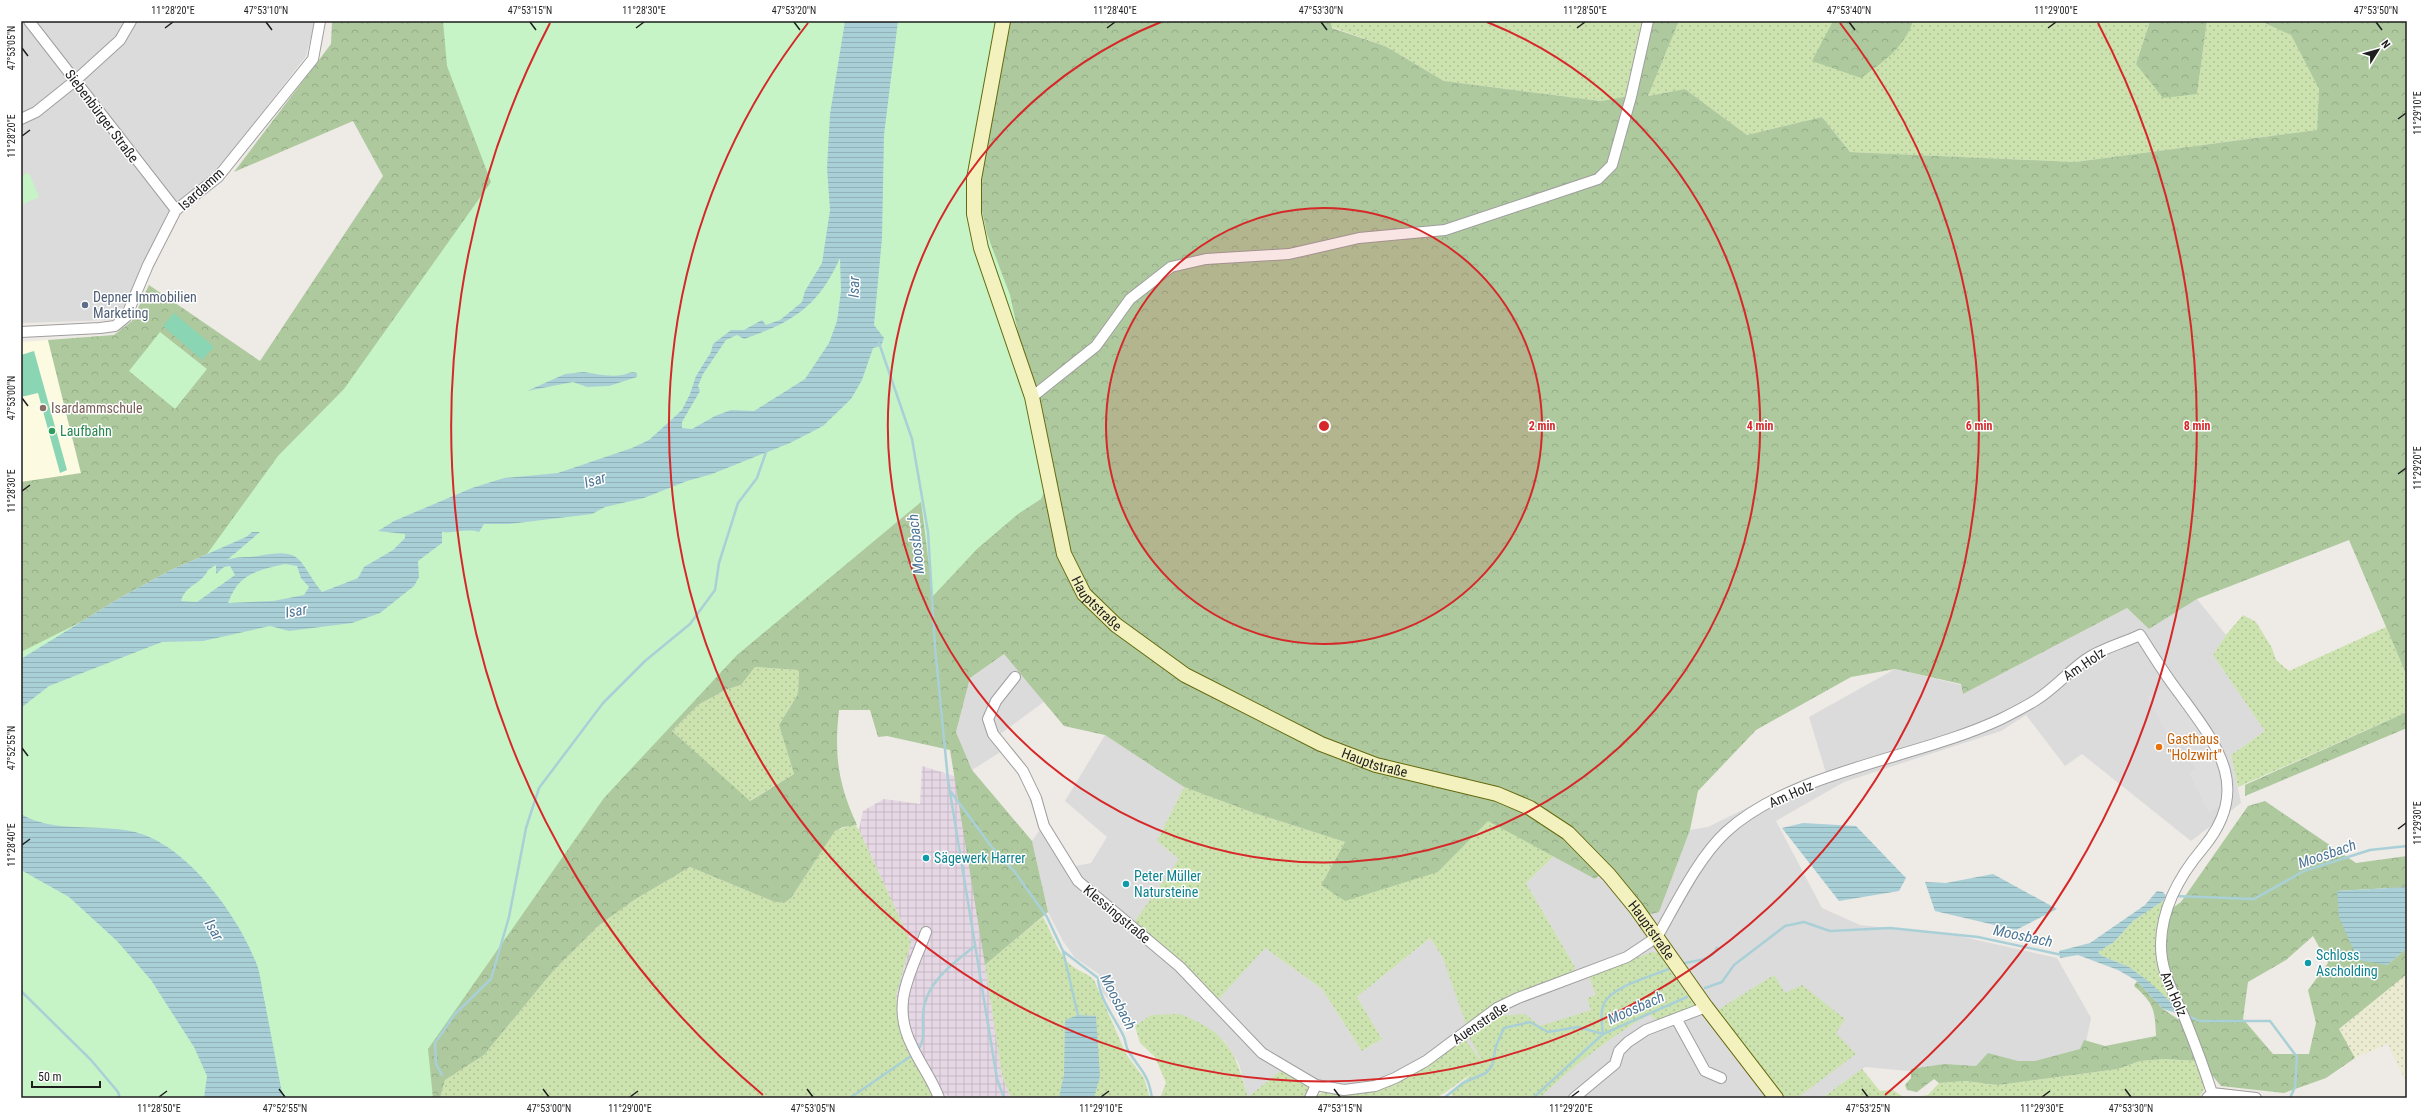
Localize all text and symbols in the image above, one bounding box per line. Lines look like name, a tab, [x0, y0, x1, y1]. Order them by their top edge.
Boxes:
text: 11°28'20"E	[151, 5, 195, 16]
text: 47°53'10"N	[244, 5, 288, 16]
text: 47°53'15"N	[508, 5, 552, 16]
text: 11°28'30"E	[622, 5, 666, 16]
text: 47°53'20"N	[772, 5, 816, 16]
text: 11°28'40"E	[1093, 5, 1137, 16]
text: 47°53'30"N	[1299, 5, 1343, 16]
text: 11°28'50"E	[1563, 5, 1607, 16]
text: 47°53'40"N	[1827, 5, 1871, 16]
text: 11°29'00"E	[2034, 5, 2078, 16]
text: 47°53'50"N	[2354, 5, 2398, 16]
text: 47°53'05"N	[6, 26, 17, 70]
north arrow	[2358, 30, 2398, 70]
text: N	[2378, 38, 2393, 51]
street label: Siebenbürger Straße	[62, 66, 142, 166]
text: 11°29'10"E	[2412, 91, 2423, 135]
text: 11°28'20"E	[6, 114, 17, 158]
street label: Isardamm	[175, 164, 227, 214]
water label: Isar	[845, 275, 863, 298]
place label: Depner Immobilien Marketing	[93, 289, 197, 321]
marker: Depner Immobilien Marketing	[80, 300, 90, 310]
text: 47°53'00"N	[6, 376, 17, 420]
place label: Isardammschule	[51, 400, 143, 416]
marker: Isardammschule	[38, 403, 48, 413]
centre of rings	[1317, 419, 1331, 433]
text: 2 min	[1529, 419, 1555, 433]
text: 4 min	[1747, 419, 1773, 433]
text: 6 min	[1966, 419, 1992, 433]
text: 8 min	[2184, 419, 2210, 433]
place label: Laufbahn	[60, 423, 112, 439]
marker: Laufbahn	[47, 426, 57, 436]
text: 11°29'20"E	[2412, 446, 2423, 490]
water label: Isar	[582, 468, 609, 492]
text: 11°28'30"E	[6, 469, 17, 513]
water label: Moosbach	[904, 513, 928, 575]
street label: Hauptstraße	[1068, 573, 1125, 635]
water label: Isar	[284, 600, 309, 622]
street label: Am Holz	[2060, 644, 2108, 684]
text: 47°52'55"N	[6, 726, 17, 770]
place label: Gasthaus "Holzwirt"	[2167, 731, 2222, 763]
marker: Gasthaus "Holzwirt"	[2154, 742, 2164, 752]
street label: Hauptstraße	[1339, 745, 1410, 780]
street label: Am Holz	[1766, 777, 1816, 811]
text: 11°29'30"E	[2412, 801, 2423, 845]
text: 11°28'40"E	[6, 823, 17, 867]
water label: Moosbach	[2296, 836, 2358, 872]
place label: Sägewerk Harrer	[934, 850, 1026, 866]
marker: Sägewerk Harrer	[921, 853, 931, 863]
place label: Peter Müller Natursteine	[1134, 868, 1201, 900]
marker: Peter Müller Natursteine	[1121, 879, 1131, 889]
street label: Klessingstraße	[1080, 881, 1154, 947]
street label: Hauptstraße	[1625, 897, 1678, 963]
water label: Isar	[201, 916, 227, 944]
water label: Moosbach	[1992, 921, 2054, 951]
place label: Schloss Ascholding	[2316, 947, 2378, 979]
marker: Schloss Ascholding	[2303, 958, 2313, 968]
street label: Am Holz	[2157, 969, 2191, 1019]
water label: Moosbach	[1096, 971, 1140, 1033]
water label: Moosbach	[1605, 988, 1667, 1028]
street label: Auenstraße	[1449, 998, 1511, 1047]
scale bar	[32, 1063, 100, 1089]
text: 50 m	[38, 1070, 62, 1084]
text: 11°28'50"E	[137, 1103, 181, 1114]
text: 47°52'55"N	[263, 1103, 307, 1114]
text: 47°53'00"N	[527, 1103, 571, 1114]
text: 11°29'00"E	[608, 1103, 652, 1114]
text: 47°53'05"N	[791, 1103, 835, 1114]
text: 11°29'10"E	[1079, 1103, 1123, 1114]
text: 47°53'15"N	[1318, 1103, 1362, 1114]
text: 11°29'20"E	[1549, 1103, 1593, 1114]
text: 47°53'25"N	[1846, 1103, 1890, 1114]
text: 11°29'30"E	[2020, 1103, 2064, 1114]
text: 47°53'30"N	[2109, 1103, 2153, 1114]

